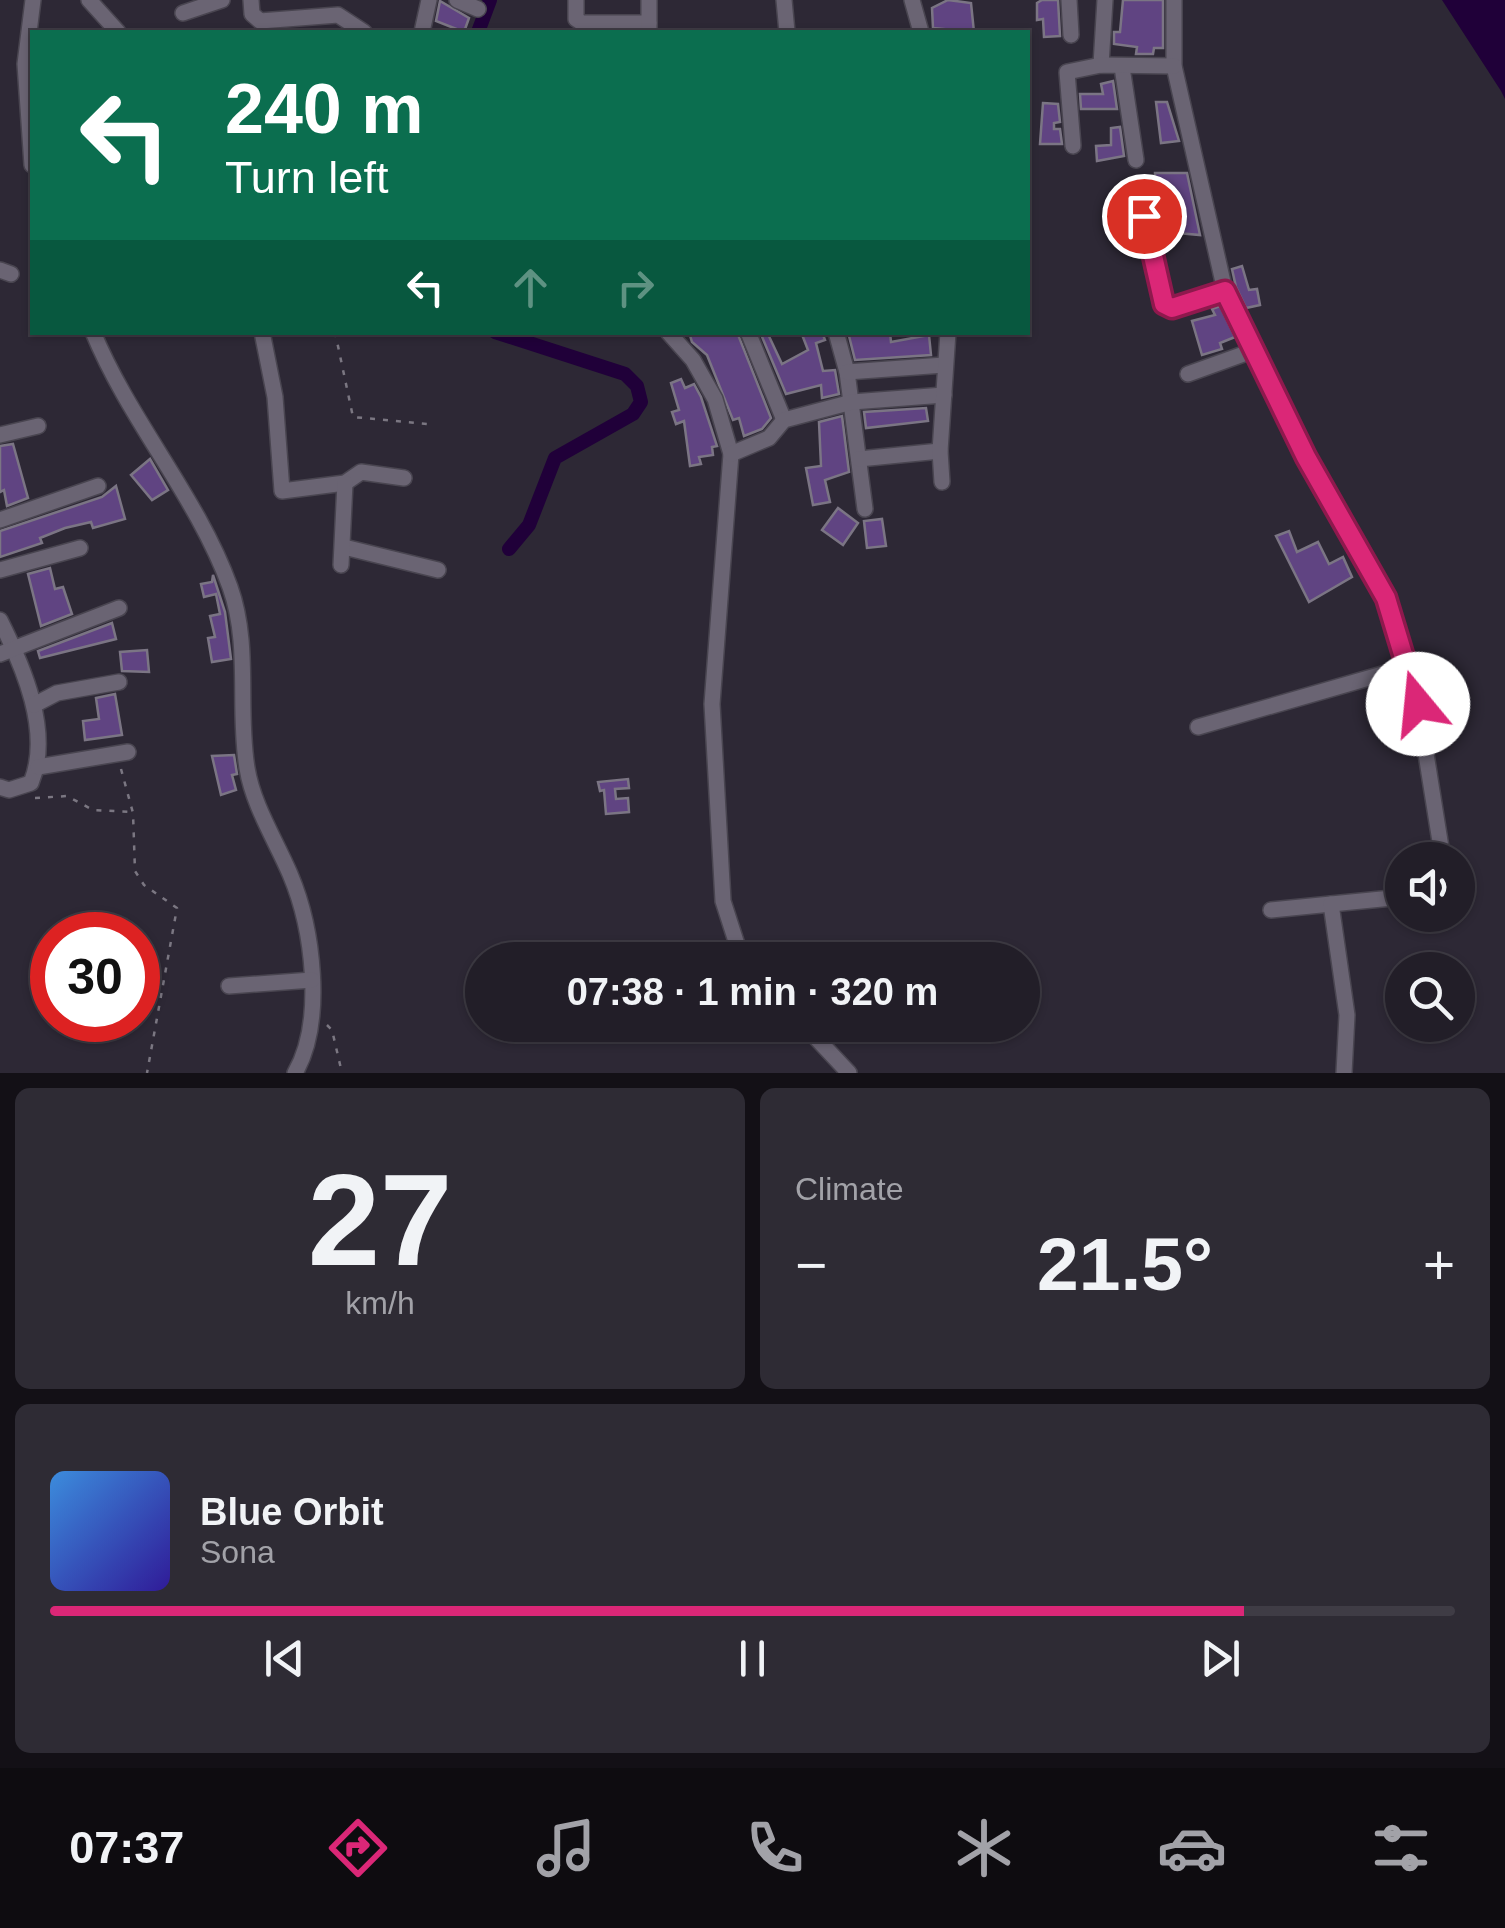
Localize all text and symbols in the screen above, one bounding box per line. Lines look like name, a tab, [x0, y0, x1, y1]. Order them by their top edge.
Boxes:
icon: left	[60, 70, 190, 200]
text: 240 m	[225, 70, 423, 148]
text: Turn left	[225, 152, 388, 203]
pin	[1102, 174, 1187, 259]
icon: arrive	[1117, 189, 1172, 244]
icon: left	[398, 260, 453, 315]
icon: ahead	[503, 260, 558, 315]
icon: right	[608, 260, 663, 315]
position arrow	[1366, 652, 1470, 756]
map controls	[1385, 842, 1475, 1042]
button: sound	[1385, 842, 1475, 932]
speed limit sign: 30	[30, 912, 160, 1042]
button: search	[1385, 952, 1475, 1042]
text: 07:38 · 1 min · 320 m	[567, 971, 938, 1013]
text: 27	[308, 1147, 452, 1293]
text: Climate	[795, 1171, 903, 1207]
text: 21.5°	[1037, 1222, 1213, 1306]
text: −	[795, 1234, 827, 1296]
text: +	[1423, 1234, 1455, 1296]
text: km/h	[345, 1285, 415, 1321]
text: Blue Orbit	[200, 1491, 384, 1533]
text: Sona	[200, 1534, 275, 1570]
icon: previous	[257, 1631, 312, 1686]
icon: pause	[725, 1631, 780, 1686]
icon: next	[1193, 1631, 1248, 1686]
icon: directions	[323, 1813, 393, 1883]
icon: music	[531, 1813, 601, 1883]
icon: phone	[740, 1813, 810, 1883]
icon: climate	[949, 1813, 1019, 1883]
icon: car	[1157, 1813, 1227, 1883]
icon: filters	[1366, 1813, 1436, 1883]
text: 07:37	[69, 1822, 184, 1873]

